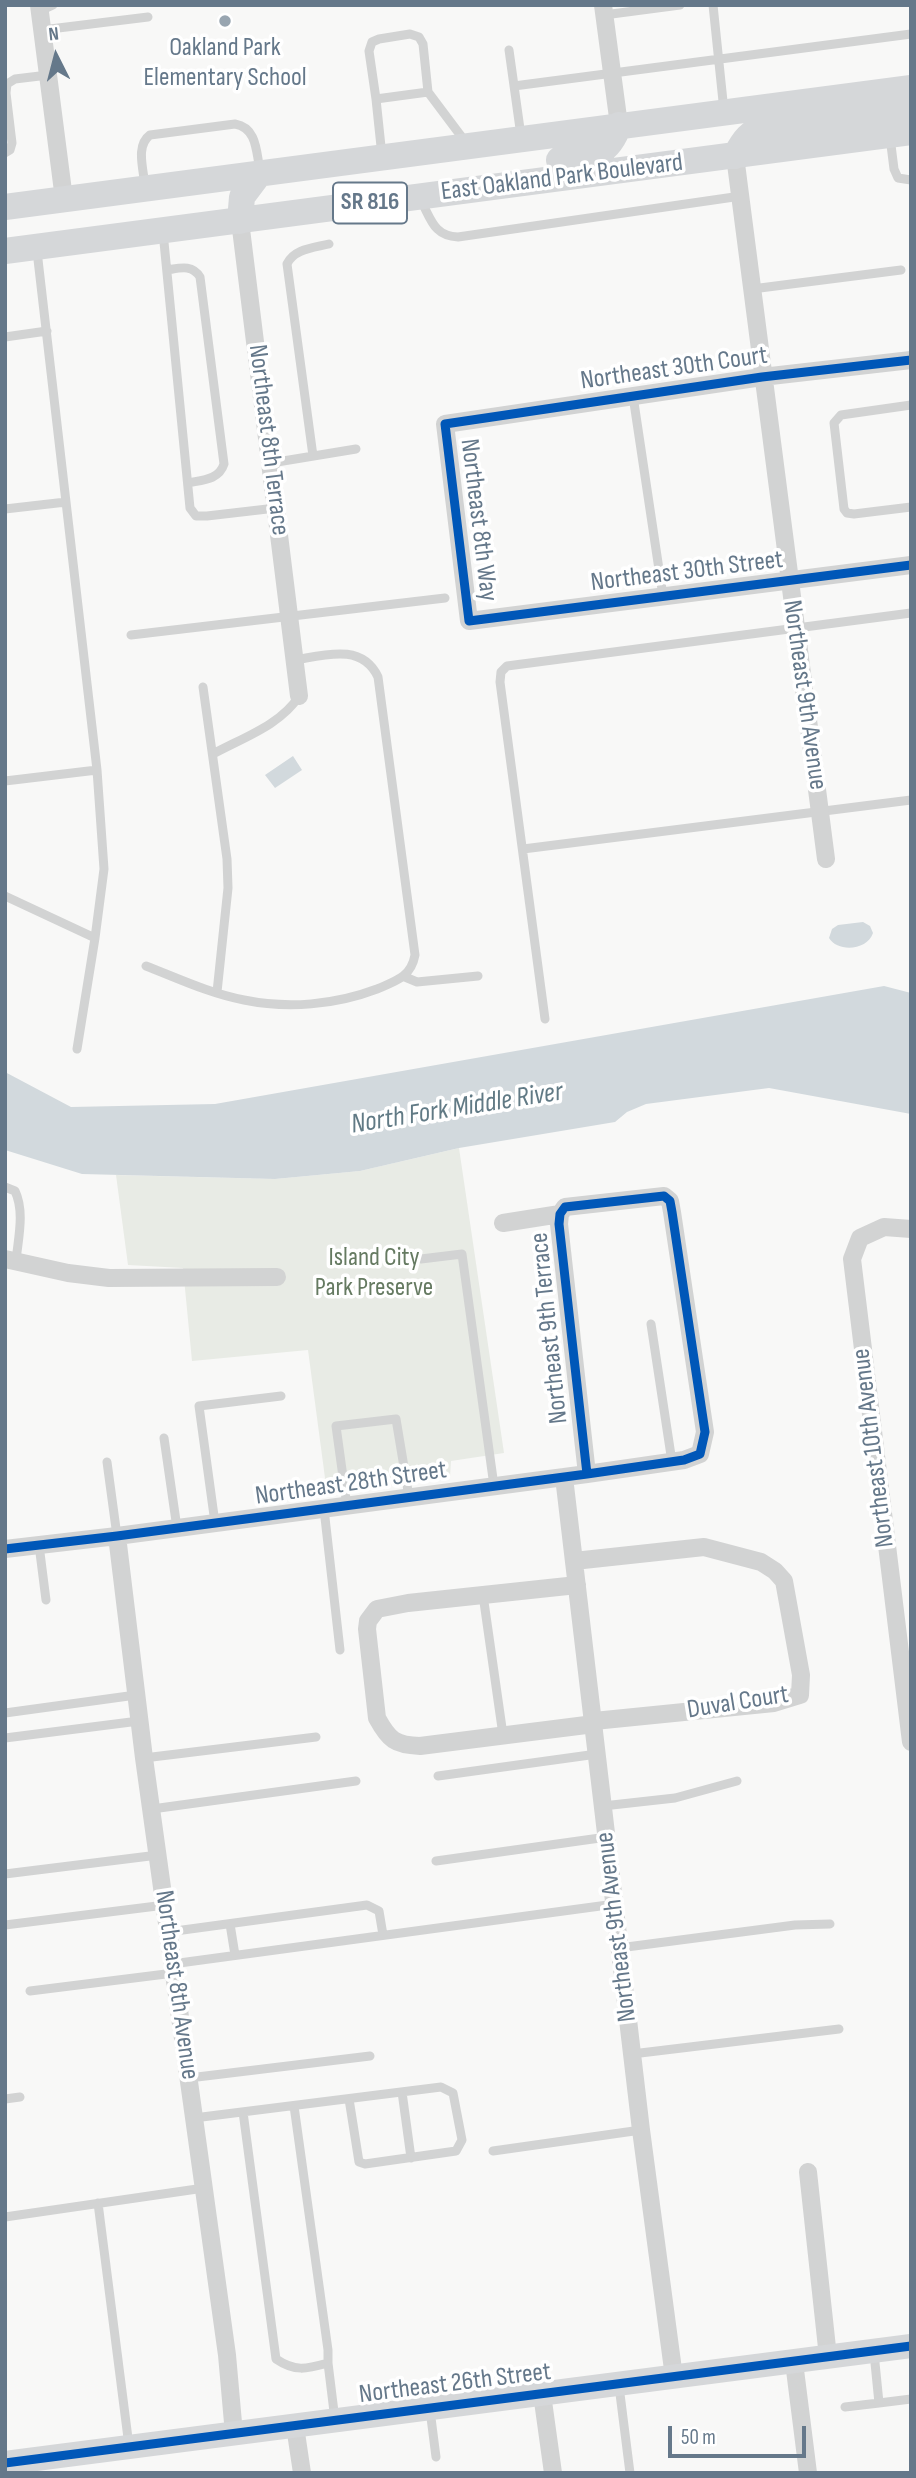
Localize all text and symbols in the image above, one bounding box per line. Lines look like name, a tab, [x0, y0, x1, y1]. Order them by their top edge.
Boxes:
marker: Oakland Park Elementary School	[217, 13, 233, 29]
north arrow	[21, 21, 91, 91]
text: N	[48, 23, 60, 47]
place label: Oakland Park Elementary School	[143, 32, 307, 94]
street label: East Oakland Park Boulevard	[439, 148, 685, 208]
road number: SR 816	[333, 182, 407, 224]
street label: Northeast 30th Court	[579, 340, 769, 398]
street label: Northeast 8th Terrace	[241, 343, 295, 537]
street label: Northeast 8th Way	[453, 437, 503, 603]
street label: Northeast 30th Street	[589, 545, 785, 599]
street label: Northeast 9th Avenue	[775, 598, 833, 792]
water label: North Fork Middle River	[349, 1076, 565, 1142]
street label: Northeast 9th Terrace	[524, 1231, 576, 1425]
park label: Island City Park Preserve	[315, 1242, 433, 1304]
street label: Northeast 10th Avenue	[846, 1347, 902, 1549]
street label: Northeast 28th Street	[253, 1455, 449, 1513]
street label: Duval Court	[685, 1680, 791, 1726]
street label: Northeast 9th Avenue	[590, 1830, 644, 2024]
street label: Northeast 8th Avenue	[147, 1888, 205, 2082]
street label: Northeast 26th Street	[357, 2357, 553, 2411]
scale bar	[671, 2412, 809, 2456]
text: 50 m	[681, 2425, 716, 2450]

